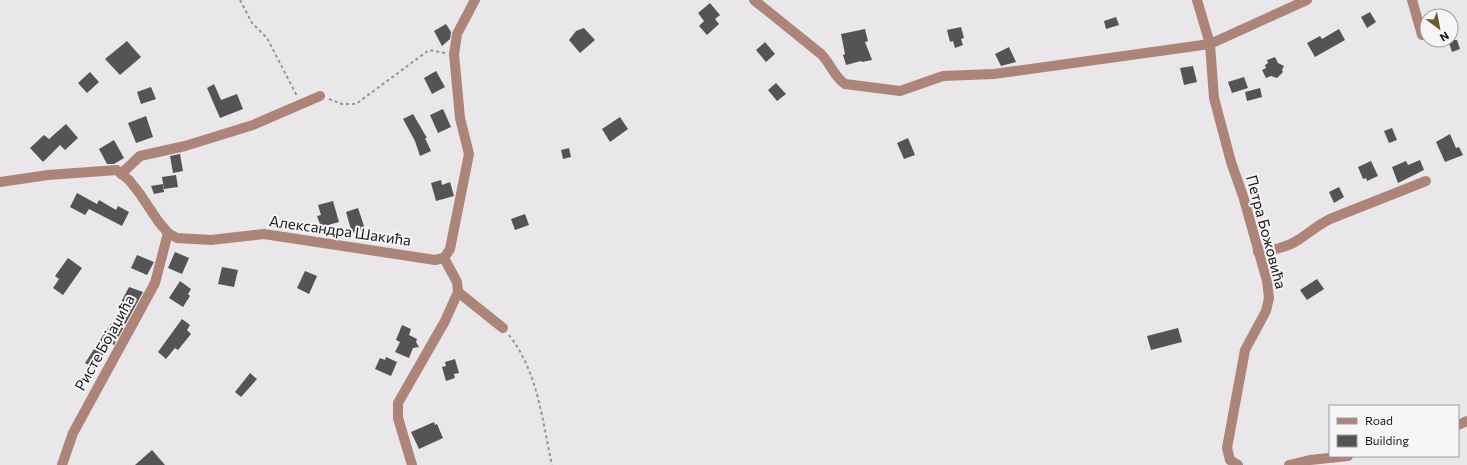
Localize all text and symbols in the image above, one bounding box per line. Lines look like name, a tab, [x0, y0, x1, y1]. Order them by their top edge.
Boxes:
north arrow	[1419, 8, 1459, 48]
text: N	[1438, 29, 1452, 45]
street label: Петра Божовића	[1243, 173, 1291, 291]
street label: Александра Шакића	[268, 211, 412, 249]
street label: Ристе Бојаџића	[70, 292, 138, 394]
legend	[1329, 405, 1459, 457]
text: Road	[1365, 413, 1393, 427]
text: Building	[1365, 433, 1409, 447]

